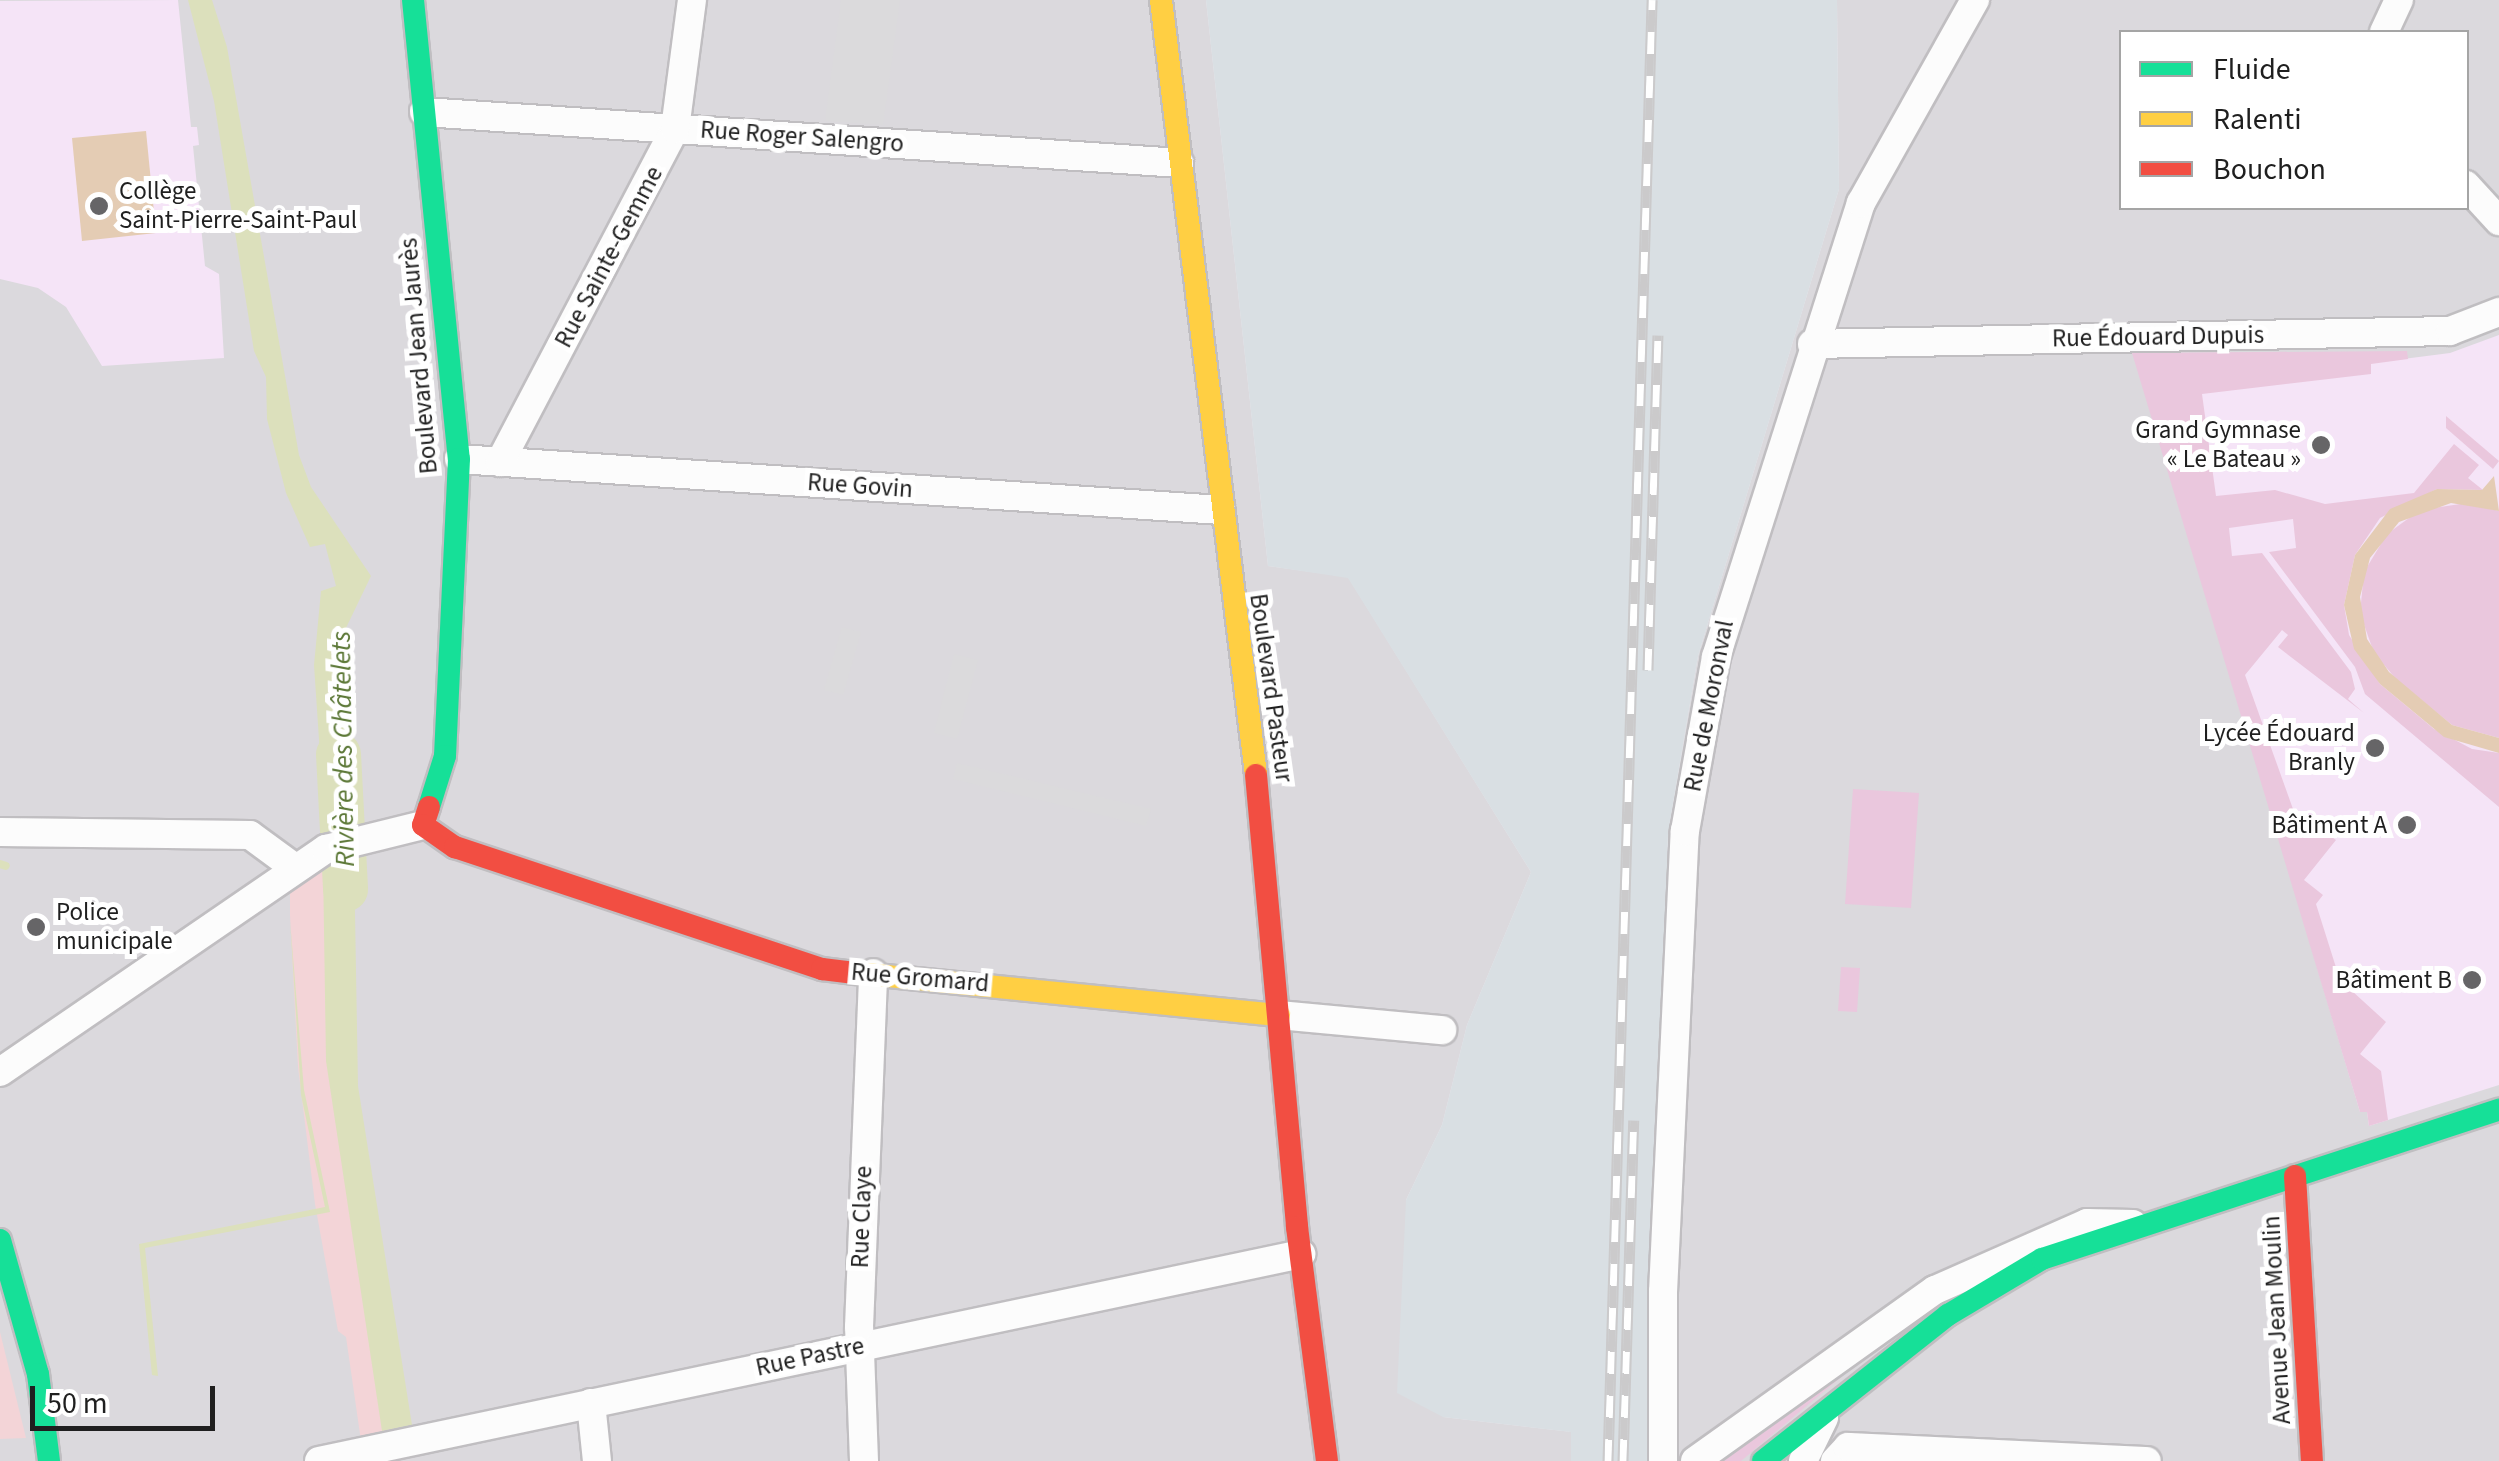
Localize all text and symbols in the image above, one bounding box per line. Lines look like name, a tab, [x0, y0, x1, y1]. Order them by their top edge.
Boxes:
legend	[2119, 30, 2469, 210]
text: Fluide	[2213, 48, 2291, 91]
text: Ralenti	[2213, 98, 2302, 141]
street label: Rue Roger Salengro	[699, 115, 905, 159]
text: Bouchon	[2213, 148, 2326, 191]
street label: Rue Sainte-Gemme	[549, 161, 669, 353]
place label: Collège Saint-Pierre-Saint-Paul	[119, 177, 357, 236]
marker: Collège Saint-Pierre-Saint-Paul	[88, 195, 110, 217]
street label: Boulevard Jean Jaurès	[394, 237, 444, 475]
street label: Rue Édouard Dupuis	[2052, 320, 2264, 354]
place label: Grand Gymnase « Le Bateau »	[2135, 416, 2301, 475]
marker: Grand Gymnase « Le Bateau »	[2310, 434, 2332, 456]
street label: Rue Govin	[806, 467, 914, 505]
street label: Boulevard Pasteur	[1243, 592, 1299, 784]
street label: Rue de Moronval	[1678, 618, 1740, 794]
water label: Rivière des Châtelets	[324, 631, 362, 867]
place label: Lycée Édouard Branly	[2203, 719, 2355, 778]
marker: Lycée Édouard Branly	[2364, 737, 2386, 759]
place label: Bâtiment A	[2272, 810, 2387, 840]
marker: Bâtiment A	[2396, 814, 2418, 836]
place label: Police municipale	[56, 898, 173, 957]
marker: Police municipale	[25, 916, 47, 938]
street label: Rue Gromard	[850, 957, 990, 999]
place label: Bâtiment B	[2335, 965, 2452, 995]
marker: Bâtiment B	[2461, 969, 2483, 991]
street label: Rue Claye	[845, 1165, 879, 1269]
street label: Avenue Jean Moulin	[2257, 1215, 2297, 1425]
street label: Rue Pastre	[753, 1331, 867, 1383]
scale bar	[35, 1366, 220, 1428]
text: 50 m	[47, 1382, 108, 1425]

